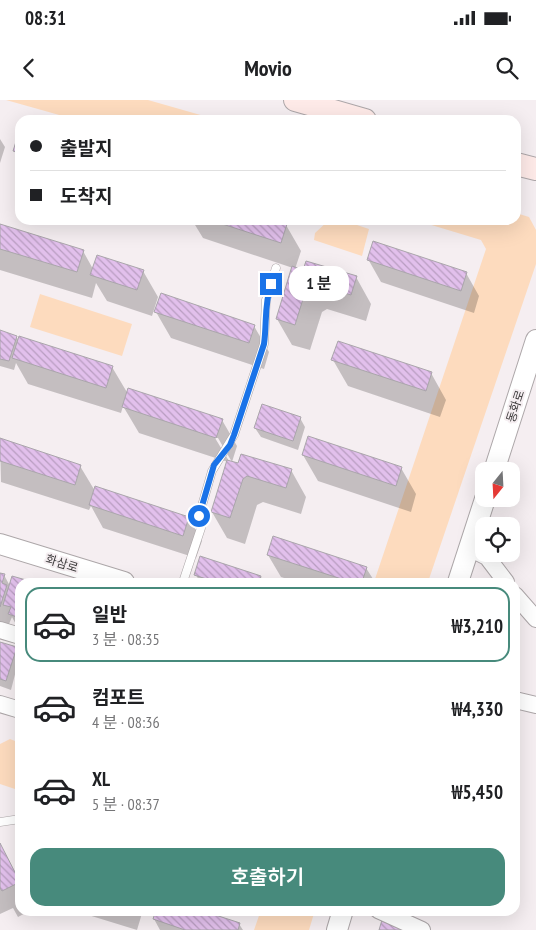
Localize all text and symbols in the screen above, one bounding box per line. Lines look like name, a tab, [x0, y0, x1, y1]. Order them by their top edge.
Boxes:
text: 08:31	[25, 6, 66, 30]
icon: back	[15, 54, 43, 82]
text: Movio	[244, 54, 292, 82]
icon: search	[493, 54, 521, 82]
text: 출발지	[60, 136, 112, 160]
text: 도착지	[60, 184, 112, 208]
callout: 1 분	[288, 266, 348, 302]
route end	[260, 273, 282, 295]
text: 1 분	[306, 273, 332, 293]
street label: 동화로	[503, 388, 527, 424]
north arrow	[475, 462, 520, 508]
map controls	[475, 462, 520, 562]
route start	[188, 505, 210, 527]
button: locate	[475, 517, 520, 562]
street label: 화삼로	[44, 551, 80, 575]
icon: car	[32, 602, 77, 647]
text: 일반	[92, 602, 127, 626]
text: ₩3,210	[452, 614, 503, 638]
text: 3 분 · 08:35	[92, 629, 160, 649]
icon: car	[32, 685, 77, 730]
text: 컴포트	[92, 685, 144, 709]
text: ₩4,330	[452, 697, 503, 721]
text: 4 분 · 08:36	[92, 712, 160, 732]
text: XL	[92, 767, 110, 791]
icon: car	[32, 768, 77, 813]
text: ₩5,450	[452, 780, 503, 804]
text: 5 분 · 08:37	[92, 794, 160, 814]
button: 호출하기	[30, 848, 505, 906]

